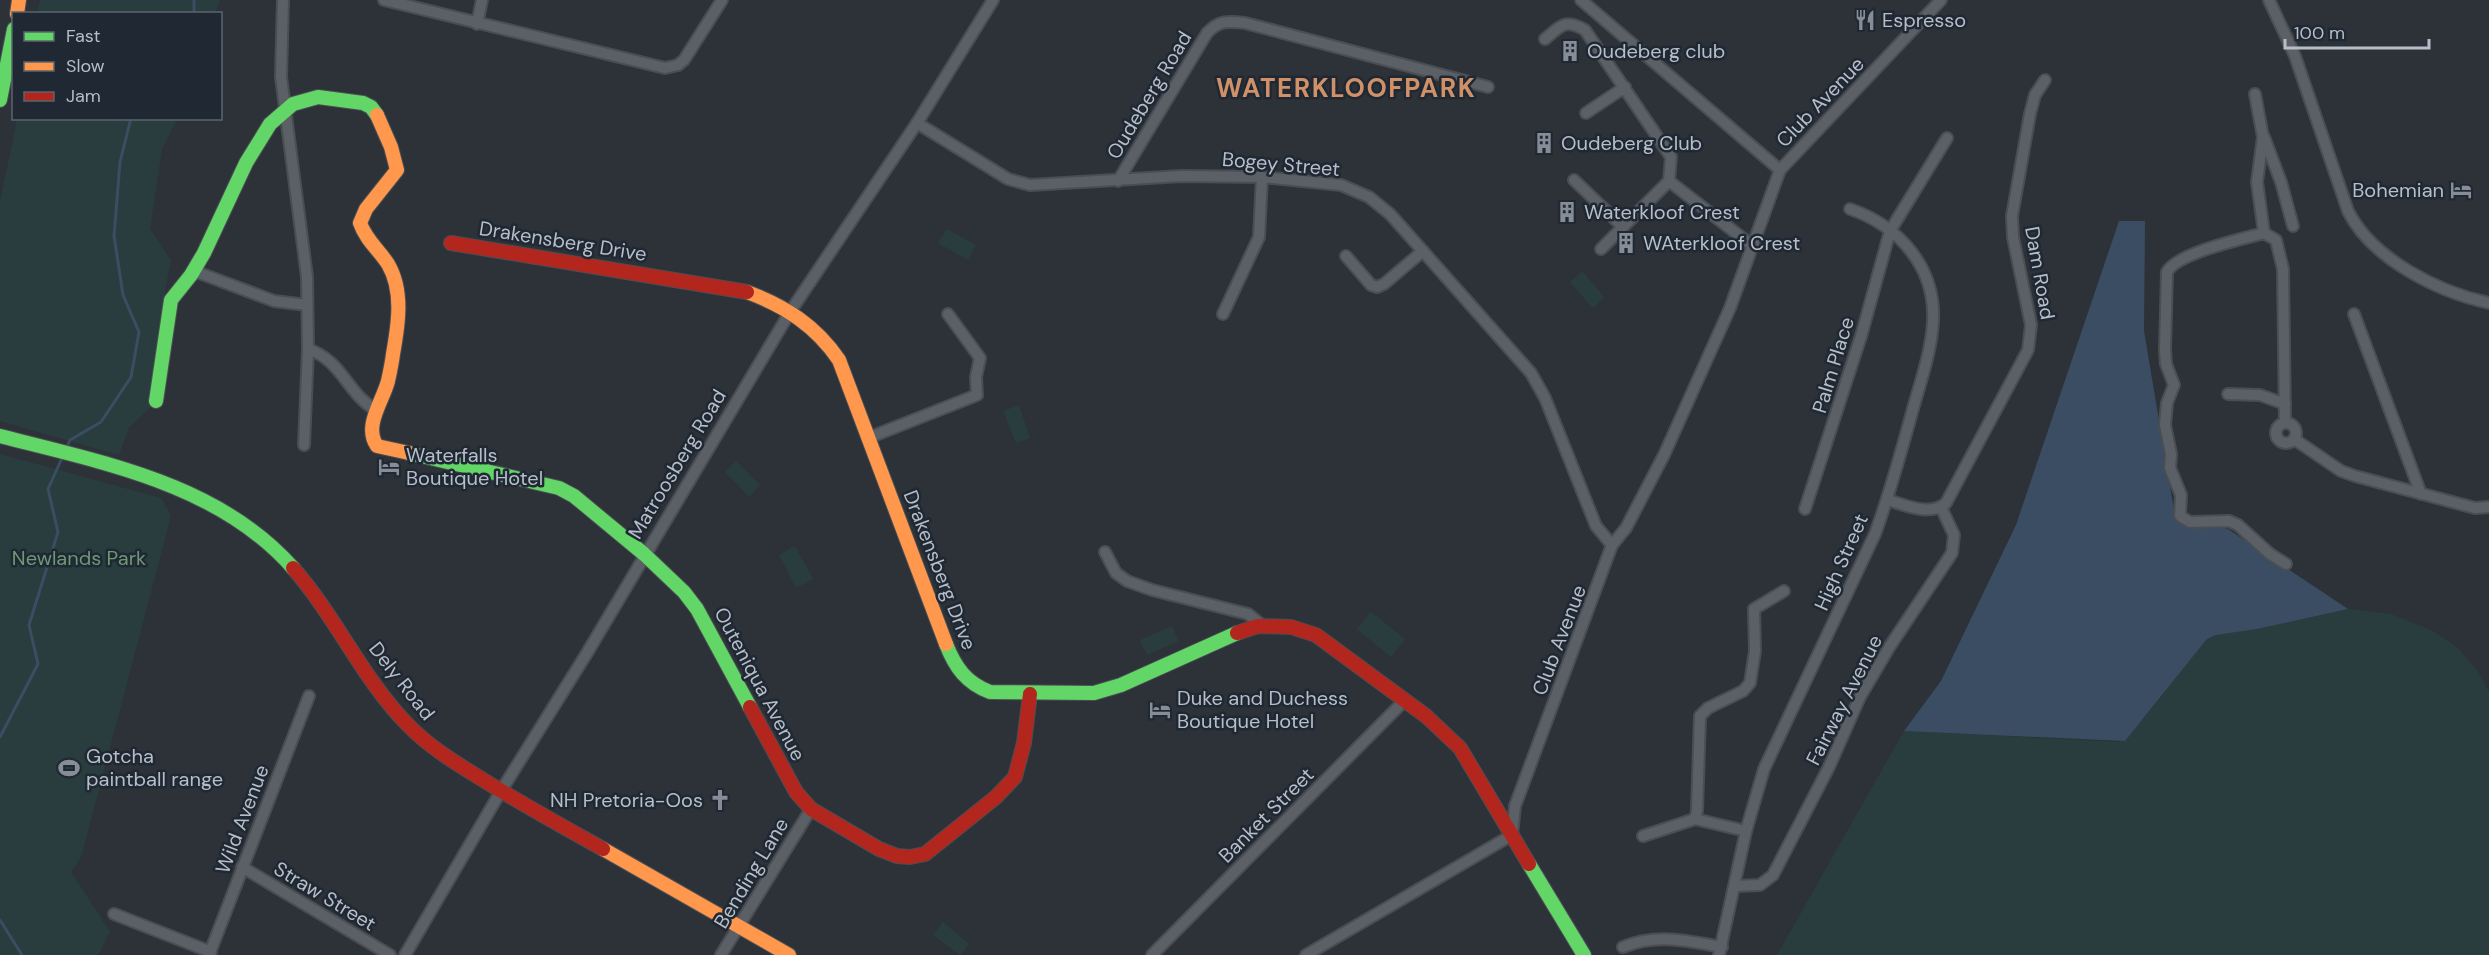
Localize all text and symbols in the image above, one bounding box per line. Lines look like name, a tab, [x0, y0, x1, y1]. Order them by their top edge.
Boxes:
place label: Espresso	[1882, 7, 1966, 33]
restaurant icon: Espresso	[1853, 8, 1877, 32]
legend	[12, 12, 222, 120]
scale bar	[2285, 12, 2429, 50]
text: 100 m	[2294, 21, 2345, 45]
text: Fast	[66, 24, 101, 48]
street label: Oudeberg Road	[1101, 26, 1197, 164]
place label: Oudeberg club	[1587, 38, 1725, 64]
building icon: Oudeberg club	[1558, 39, 1582, 63]
street label: Club Avenue	[1770, 51, 1870, 153]
text: Slow	[66, 54, 105, 78]
district label: WATERKLOOFPARK	[1216, 71, 1476, 105]
text: Jam	[66, 84, 101, 108]
place label: Oudeberg Club	[1561, 130, 1702, 156]
building icon: Oudeberg Club	[1532, 131, 1556, 155]
street label: Bogey Street	[1221, 146, 1341, 182]
place label: Bohemian	[2352, 177, 2444, 203]
hotel icon: Bohemian	[2449, 178, 2473, 202]
place label: Waterkloof Crest	[1584, 199, 1740, 225]
building icon: Waterkloof Crest	[1555, 200, 1579, 224]
street label: Drakensberg Drive	[477, 215, 649, 267]
street label: Dam Road	[2019, 224, 2061, 322]
place label: WAterkloof Crest	[1643, 230, 1800, 256]
building icon: WAterkloof Crest	[1614, 231, 1638, 255]
street label: Palm Place	[1806, 314, 1860, 416]
street label: Matroosberg Road	[622, 384, 732, 544]
place label: Waterfalls Boutique Hotel	[406, 442, 543, 491]
hotel icon: Waterfalls Boutique Hotel	[377, 455, 401, 479]
street label: Drakensberg Drive	[898, 486, 982, 654]
street label: High Street	[1808, 509, 1874, 614]
park label: Newlands Park	[12, 545, 146, 571]
street label: Club Avenue	[1526, 581, 1592, 699]
street label: Outeniqua Avenue	[709, 603, 811, 765]
street label: Fairway Avenue	[1800, 630, 1888, 770]
street label: Dely Road	[363, 637, 441, 725]
place label: Duke and Duchess Boutique Hotel	[1177, 685, 1348, 734]
hotel icon: Duke and Duchess Boutique Hotel	[1148, 698, 1172, 722]
place label: Gotcha paintball range	[86, 743, 223, 792]
sports icon: Gotcha paintball range	[57, 756, 81, 780]
street label: Wild Avenue	[209, 761, 275, 877]
street label: Banket Street	[1213, 762, 1319, 868]
place label: NH Pretoria-Oos	[550, 787, 703, 813]
church icon: NH Pretoria-Oos	[708, 788, 732, 812]
street label: Bending Lane	[708, 813, 794, 933]
street label: Straw Street	[269, 855, 381, 937]

